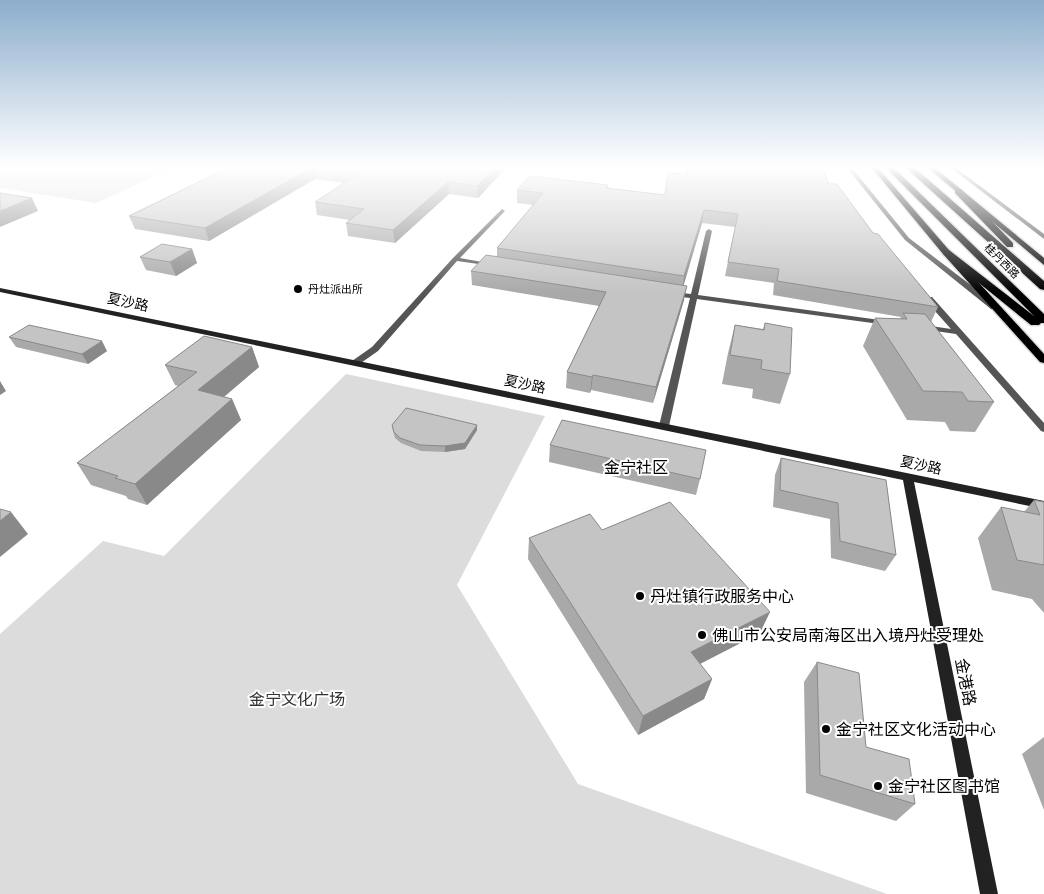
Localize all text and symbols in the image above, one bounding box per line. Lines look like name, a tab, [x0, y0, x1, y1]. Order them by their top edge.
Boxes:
street label: 桂丹西路	[981, 240, 1023, 282]
place label: 丹灶派出所	[308, 282, 363, 296]
marker: 丹灶派出所	[292, 283, 304, 295]
street label: 夏沙路	[106, 289, 150, 315]
street label: 夏沙路	[503, 371, 547, 397]
street label: 夏沙路	[899, 452, 943, 478]
district label: 金宁社区	[604, 457, 668, 477]
place label: 丹灶镇行政服务中心	[650, 586, 794, 606]
marker: 丹灶镇行政服务中心	[634, 590, 646, 602]
place label: 佛山市公安局南海区出入境丹灶受理处	[712, 625, 984, 645]
marker: 佛山市公安局南海区出入境丹灶受理处	[696, 629, 708, 641]
street label: 金港路	[952, 657, 980, 707]
park label: 金宁文化广场	[249, 689, 345, 709]
place label: 金宁社区文化活动中心	[836, 719, 996, 739]
marker: 金宁社区文化活动中心	[820, 723, 832, 735]
place label: 金宁社区图书馆	[888, 776, 1000, 796]
marker: 金宁社区图书馆	[872, 780, 884, 792]

